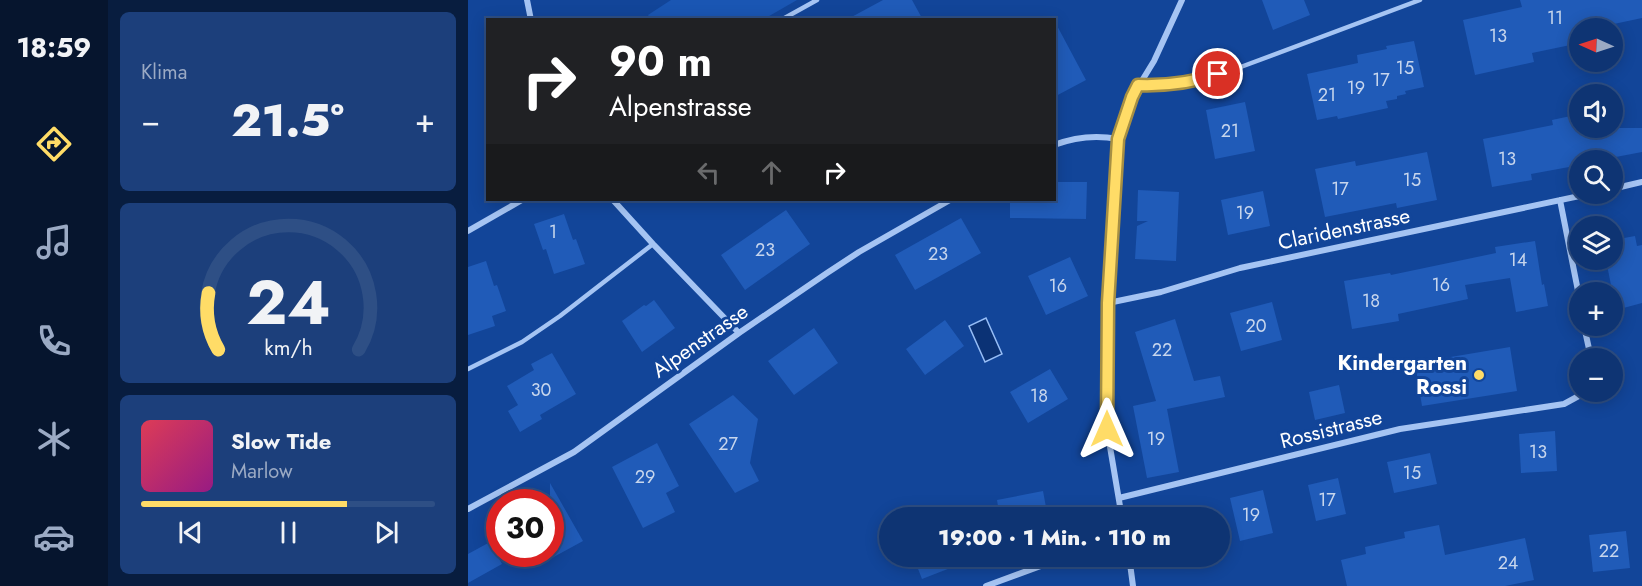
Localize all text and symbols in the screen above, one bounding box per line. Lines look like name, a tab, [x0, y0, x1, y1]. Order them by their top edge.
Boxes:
house number: 11	[1547, 5, 1563, 31]
north arrow	[1569, 18, 1623, 72]
map controls	[1569, 18, 1623, 402]
house number: 13	[1489, 23, 1507, 49]
text: 18:59	[17, 28, 91, 67]
text: 90 m	[609, 31, 712, 92]
icon: right	[510, 42, 588, 120]
pin	[1192, 48, 1243, 99]
house number: 15	[1396, 55, 1414, 81]
icon: arrive	[1201, 57, 1234, 90]
text: Klima	[141, 58, 187, 87]
house number: 17	[1372, 67, 1390, 93]
house number: 19	[1347, 75, 1365, 101]
house number: 21	[1318, 82, 1336, 108]
button: sound	[1569, 84, 1623, 138]
text: Alpenstrasse	[609, 87, 752, 126]
text: 21.5°	[231, 88, 344, 153]
text: −	[141, 97, 160, 144]
text: +	[415, 97, 435, 144]
house number: 21	[1221, 118, 1239, 144]
icon: directions	[33, 123, 75, 165]
house number: 13	[1498, 146, 1516, 172]
button: search	[1569, 150, 1623, 204]
icon: left	[692, 156, 725, 189]
icon: ahead	[755, 156, 788, 189]
icon: right	[818, 156, 851, 189]
house number: 15	[1403, 167, 1421, 193]
house number: 17	[1331, 176, 1349, 202]
house number: 19	[1236, 200, 1254, 226]
street label: Claridenstrasse	[1275, 200, 1413, 258]
button: layers	[1569, 216, 1623, 270]
house number: 1	[549, 219, 557, 245]
icon: music	[33, 221, 75, 263]
house number: 23	[755, 237, 775, 263]
house number: 23	[928, 241, 948, 267]
house number: 14	[1509, 247, 1527, 273]
text: 24	[246, 257, 330, 347]
house number: 16	[1432, 272, 1450, 298]
house number: 16	[1049, 273, 1067, 299]
button: +	[1569, 282, 1623, 336]
house number: 18	[1362, 288, 1380, 314]
street label: Alpenstrasse	[646, 297, 754, 385]
house number: 20	[1245, 313, 1267, 339]
icon: phone	[33, 320, 75, 362]
text: km/h	[264, 332, 312, 363]
house number: 22	[1152, 337, 1172, 363]
place label: Kindergarten Rossi	[1338, 348, 1467, 402]
button: −	[1569, 348, 1623, 402]
marker: Kindergarten Rossi	[1472, 368, 1486, 382]
house number: 30	[531, 377, 552, 403]
house number: 18	[1030, 383, 1048, 409]
position arrow	[1075, 397, 1139, 461]
street label: Rossistrasse	[1277, 402, 1385, 456]
icon: climate	[33, 418, 75, 460]
text: Slow Tide	[231, 425, 331, 457]
house number: 19	[1147, 426, 1165, 452]
house number: 27	[718, 431, 738, 457]
house number: 13	[1529, 439, 1547, 465]
text: Marlow	[231, 457, 293, 486]
house number: 15	[1403, 460, 1421, 486]
house number: 29	[635, 464, 655, 490]
house number: 17	[1318, 487, 1336, 513]
speed limit sign: 30	[486, 489, 564, 567]
house number: 19	[1242, 502, 1260, 528]
icon: car	[33, 516, 75, 558]
icon: previous	[174, 516, 207, 549]
icon: pause	[272, 516, 305, 549]
icon: next	[370, 516, 403, 549]
text: 19:00 · 1 Min. · 110 m	[938, 521, 1171, 553]
house number: 22	[1599, 538, 1619, 564]
house number: 24	[1498, 550, 1518, 576]

